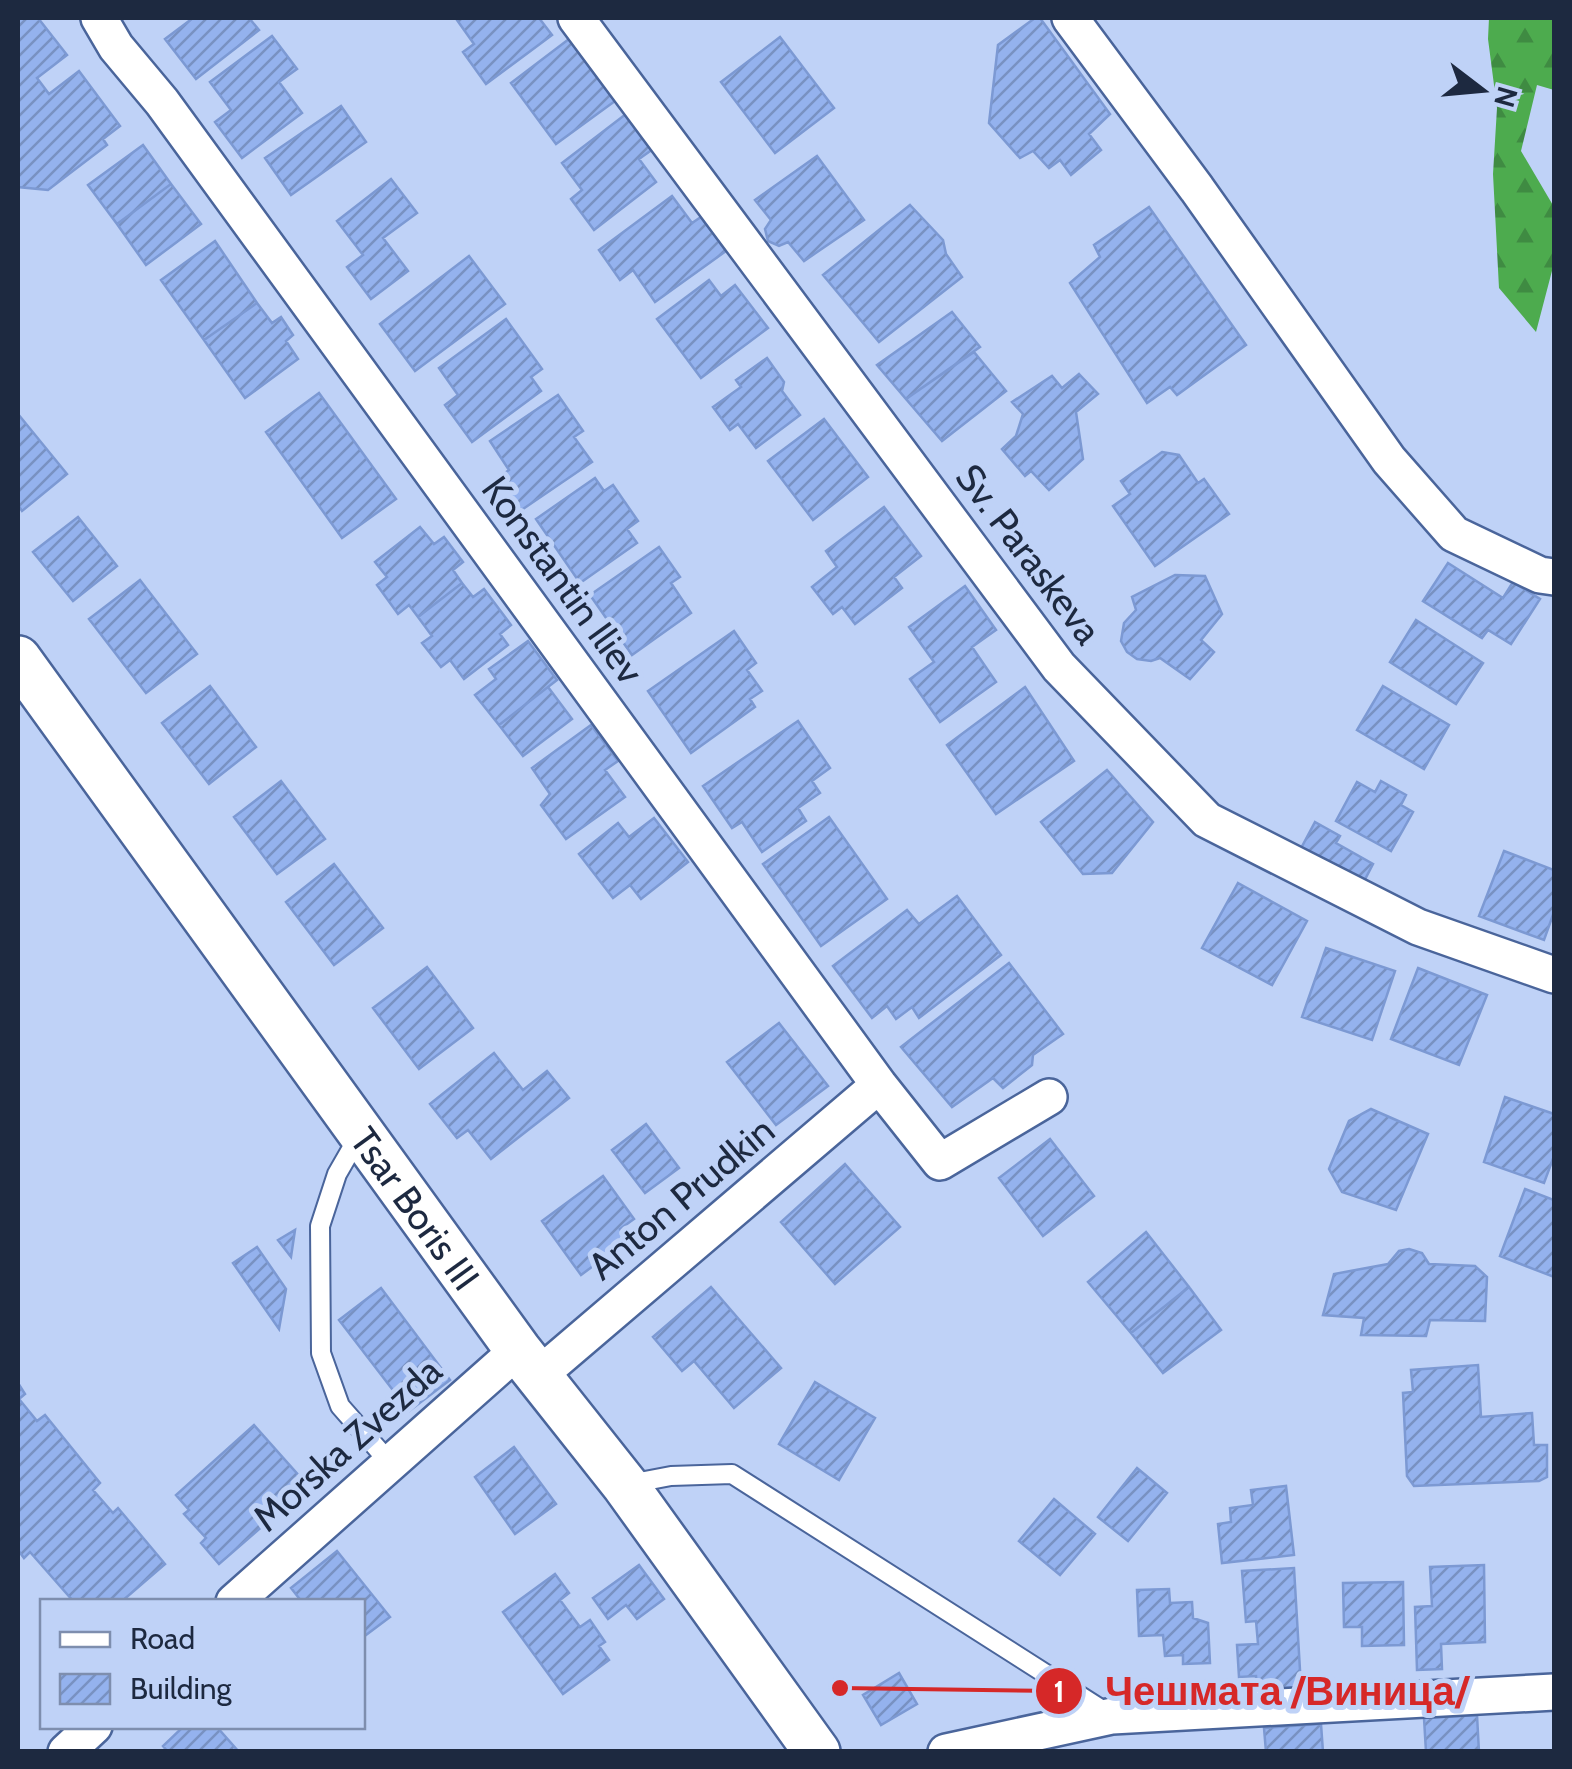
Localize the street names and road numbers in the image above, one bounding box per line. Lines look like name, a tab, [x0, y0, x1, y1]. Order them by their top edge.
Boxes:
street label: Sv. Paraskeva	[946, 455, 1112, 653]
street label: Konstantin Iliev	[472, 467, 654, 693]
street label: Anton Prudkin	[578, 1107, 784, 1289]
street label: Tsar Boris III	[341, 1118, 490, 1299]
street label: Morska Zvezda	[243, 1347, 451, 1541]

